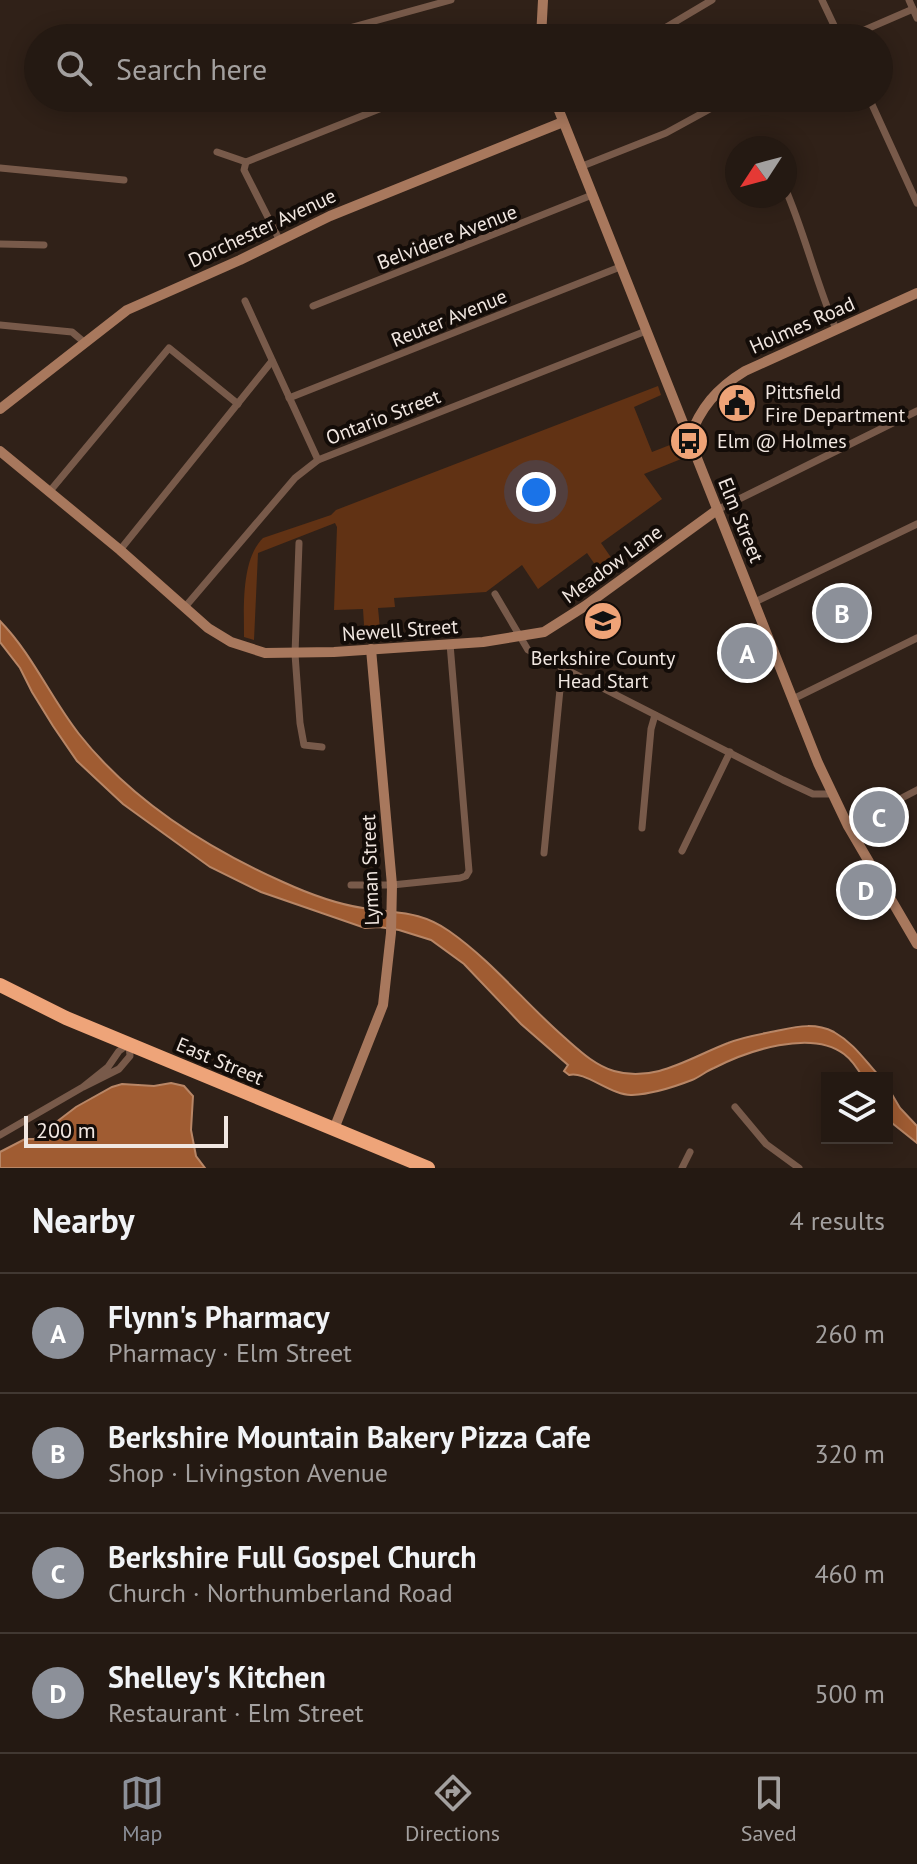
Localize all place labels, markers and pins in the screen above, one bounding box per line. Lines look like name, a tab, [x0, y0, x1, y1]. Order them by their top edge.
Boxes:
place label: Pittsfield Fire Department	[765, 379, 905, 428]
public building icon: Pittsfield Fire Department	[716, 382, 758, 424]
bus stop icon: Elm @ Holmes	[668, 420, 710, 462]
place label: Elm @ Holmes	[717, 428, 847, 454]
pin: B	[816, 583, 868, 643]
school or university icon: Berkshire County Head Start	[582, 600, 624, 642]
pin: A	[721, 623, 773, 683]
place label: Berkshire County Head Start	[531, 645, 676, 694]
pin: C	[853, 787, 905, 847]
pin: D	[840, 860, 892, 920]

